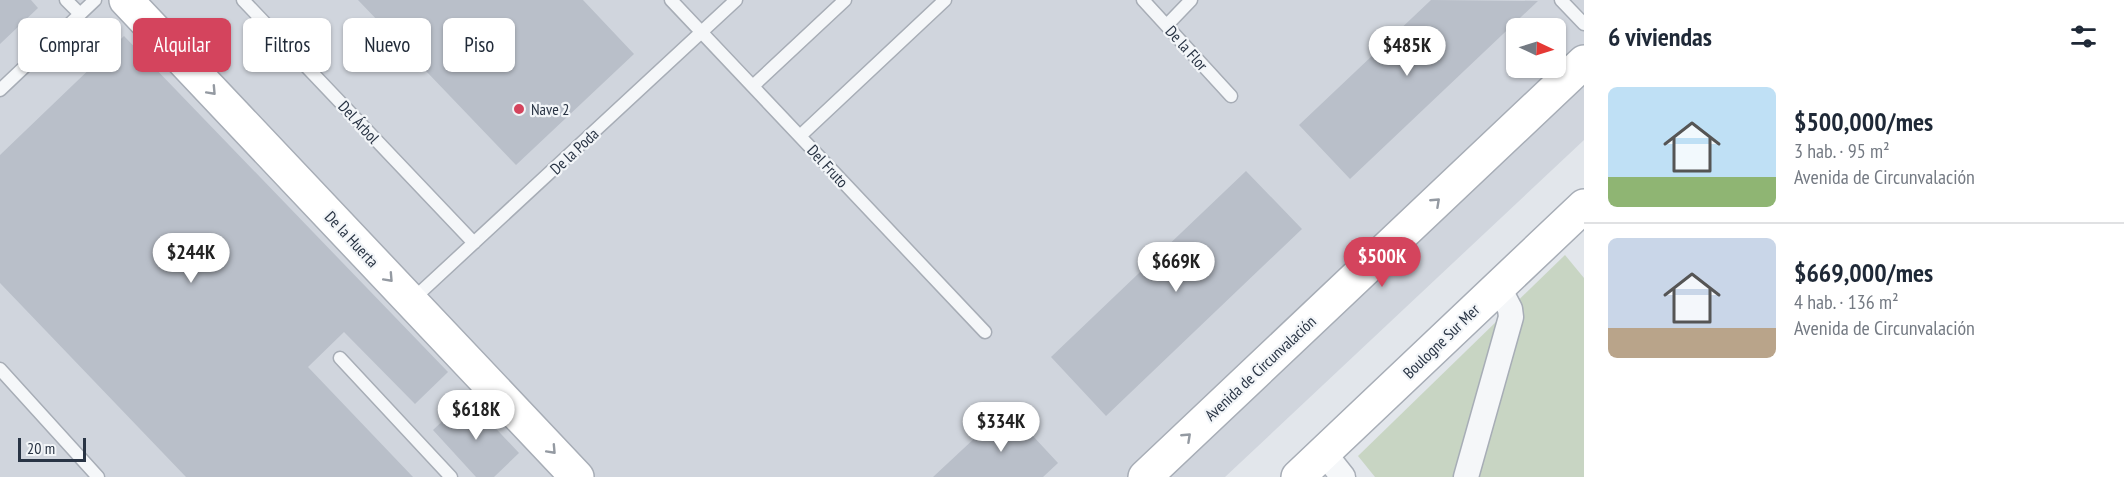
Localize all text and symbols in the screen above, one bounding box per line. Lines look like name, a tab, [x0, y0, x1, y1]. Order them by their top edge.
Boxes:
chip: Comprar	[18, 18, 121, 72]
chip: Alquilar	[133, 18, 231, 72]
chip: Filtros	[243, 18, 331, 72]
chip: Nuevo	[343, 18, 431, 72]
chip: Piso	[443, 18, 515, 72]
north arrow	[1506, 18, 1566, 78]
map controls	[1506, 18, 1566, 78]
text: 6 viviendas	[1608, 20, 1712, 53]
icon: filters	[2067, 20, 2100, 53]
street label: De la Flor	[1162, 21, 1213, 75]
pin: $485K	[1365, 26, 1449, 77]
text: $485K	[1383, 32, 1431, 58]
one-way arrow	[205, 84, 216, 94]
street label: Del Árbol	[334, 96, 384, 148]
place label: Nave 2	[531, 99, 569, 119]
marker: Nave 2	[512, 102, 526, 116]
text: $500,000/mes	[1794, 105, 1933, 138]
icon: home	[1656, 111, 1728, 183]
street label: De la Poda	[546, 124, 602, 178]
text: 3 hab. · 95 m²	[1794, 138, 1890, 164]
street label: Del Fruto	[803, 140, 853, 192]
text: Avenida de Circunvalación	[1794, 164, 1975, 190]
one-way arrow	[1429, 198, 1440, 209]
street label: De la Huerta	[321, 207, 383, 271]
pin: $244K	[149, 233, 233, 284]
pin: $500K	[1340, 237, 1424, 288]
text: $244K	[167, 239, 215, 265]
pin: $669K	[1134, 242, 1218, 293]
text: $500K	[1358, 243, 1406, 269]
text: $669K	[1152, 248, 1200, 274]
text: $669,000/mes	[1794, 256, 1933, 289]
icon: home	[1656, 262, 1728, 334]
one-way arrow	[382, 272, 393, 282]
text: 4 hab. · 136 m²	[1794, 289, 1899, 315]
street label: Boulogne Sur Mer	[1399, 299, 1484, 382]
street label: Avenida de Circunvalación	[1200, 311, 1320, 425]
text: Avenida de Circunvalación	[1794, 315, 1975, 341]
pin: $618K	[434, 390, 518, 441]
text: $618K	[452, 396, 500, 422]
pin: $334K	[959, 402, 1043, 453]
text: $334K	[977, 408, 1025, 434]
one-way arrow	[1181, 433, 1191, 444]
scale bar	[18, 435, 86, 462]
text: 20 m	[27, 438, 55, 458]
one-way arrow	[545, 444, 556, 454]

